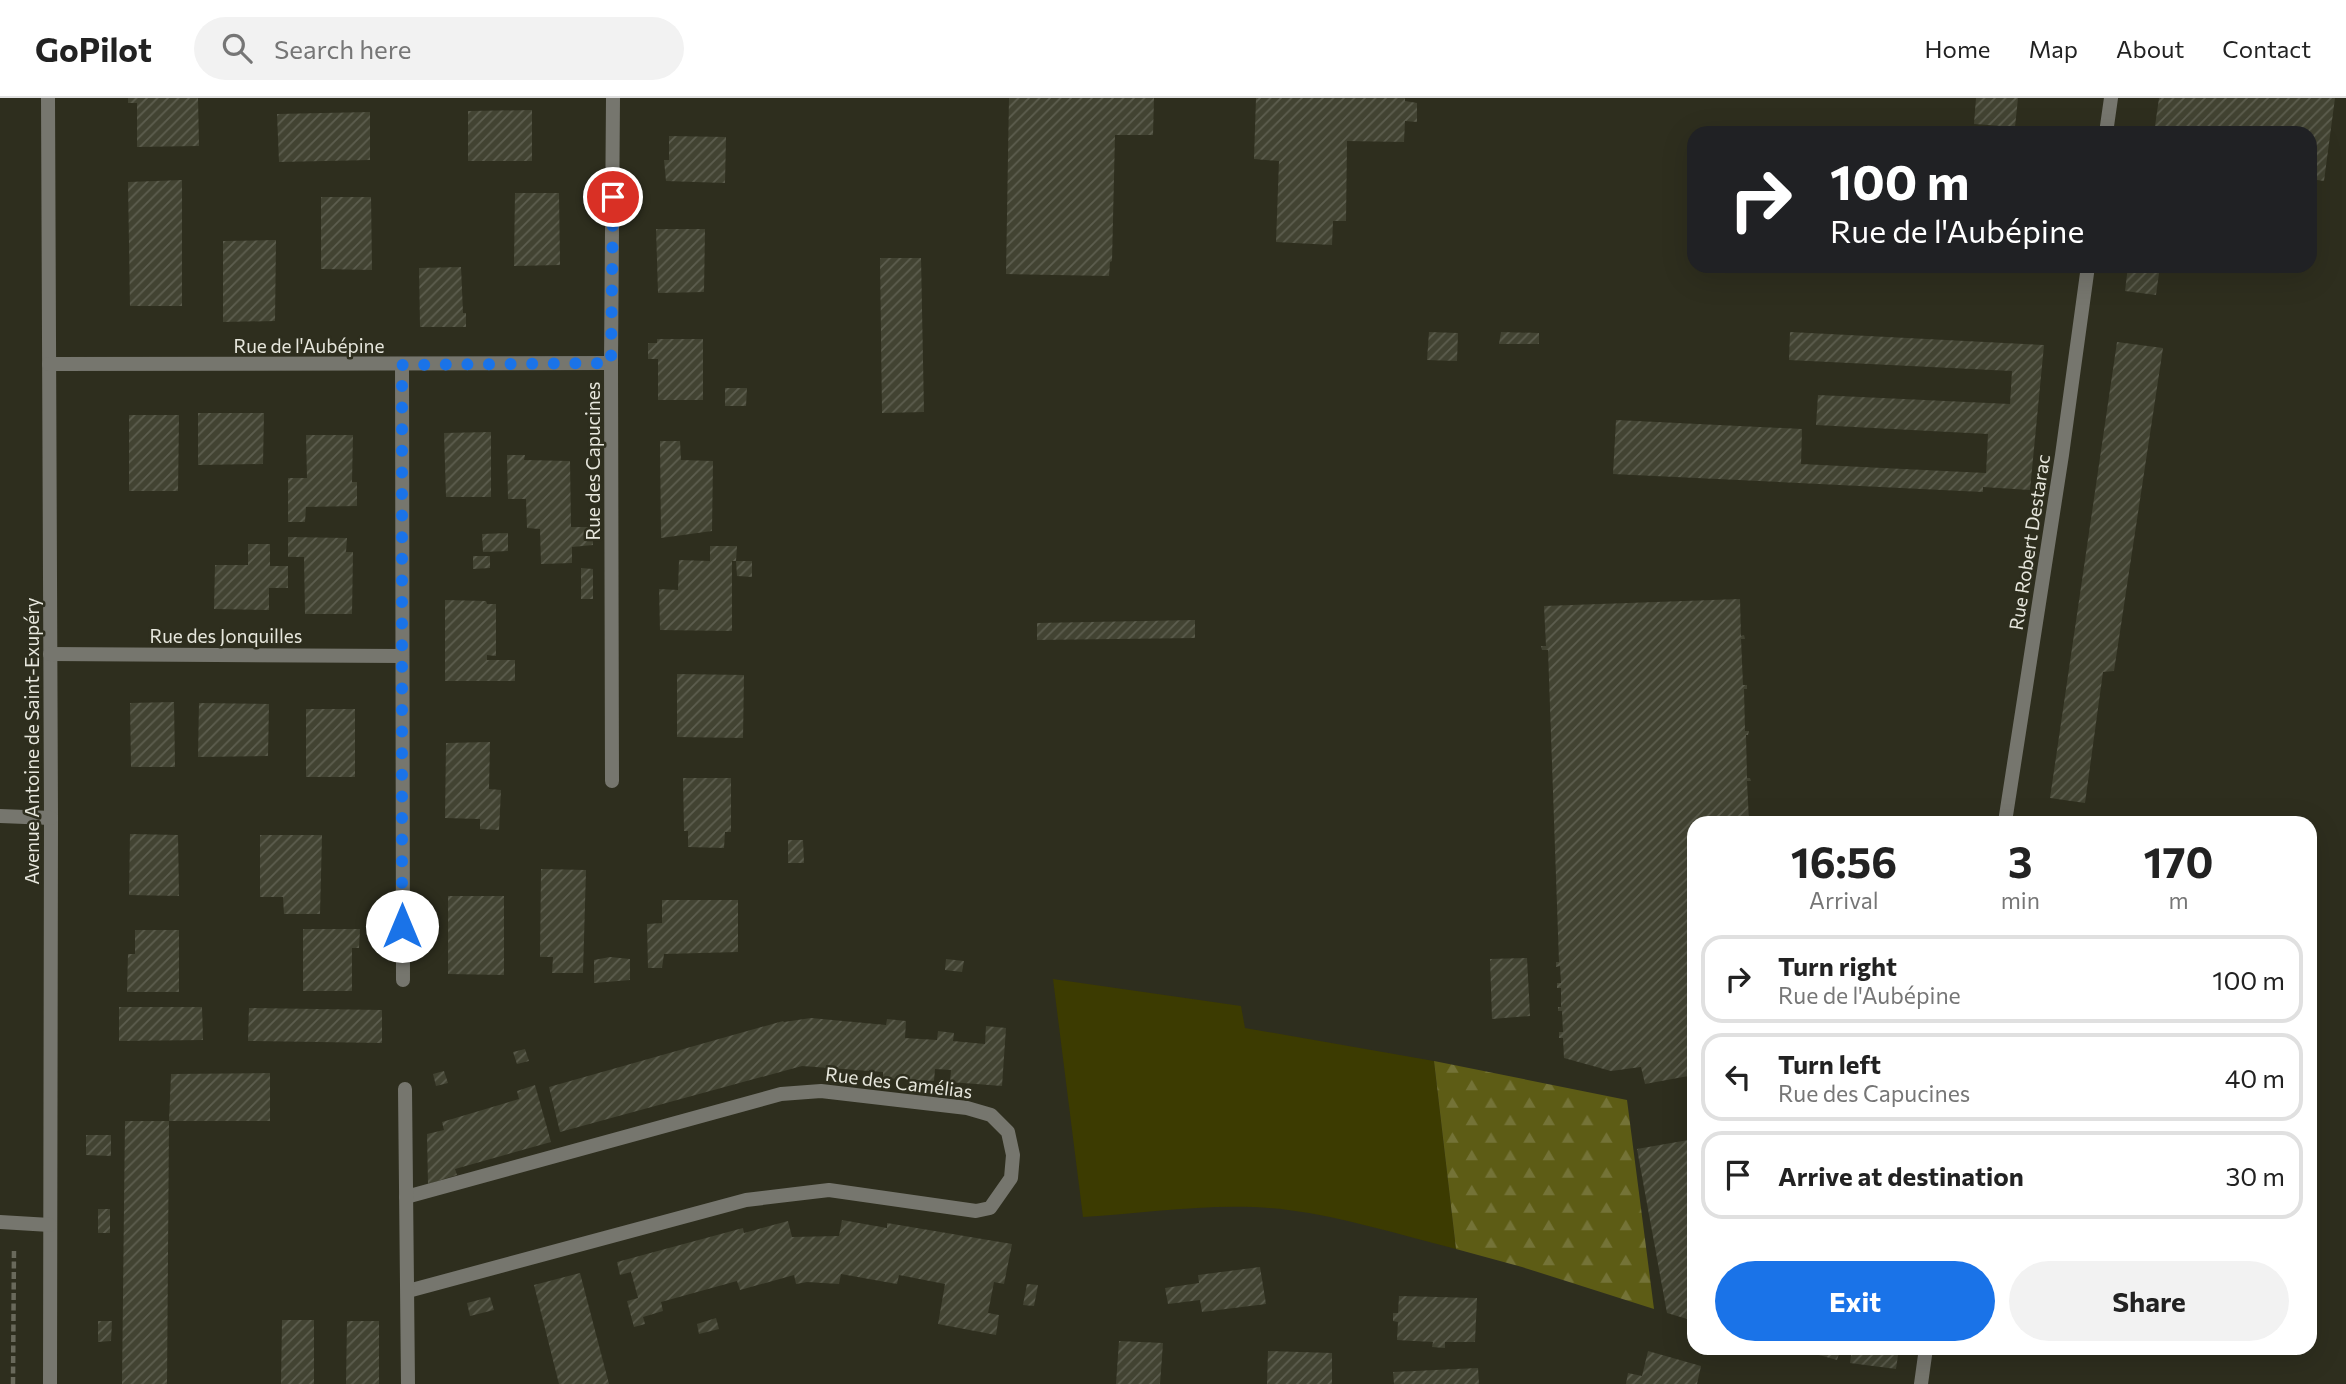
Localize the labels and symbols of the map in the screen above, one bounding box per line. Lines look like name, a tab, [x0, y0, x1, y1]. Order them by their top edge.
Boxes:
pin	[583, 167, 643, 227]
street label: Rue de l'Aubépine	[234, 334, 384, 357]
street label: Rue des Capucines	[581, 382, 604, 540]
street label: Rue Robert Destarac	[2004, 452, 2054, 632]
street label: Avenue Antoine de Saint-Exupéry	[20, 597, 43, 885]
street label: Rue des Jonquilles	[150, 624, 302, 647]
position arrow	[365, 889, 439, 963]
street label: Rue des Camélias	[824, 1062, 974, 1102]

